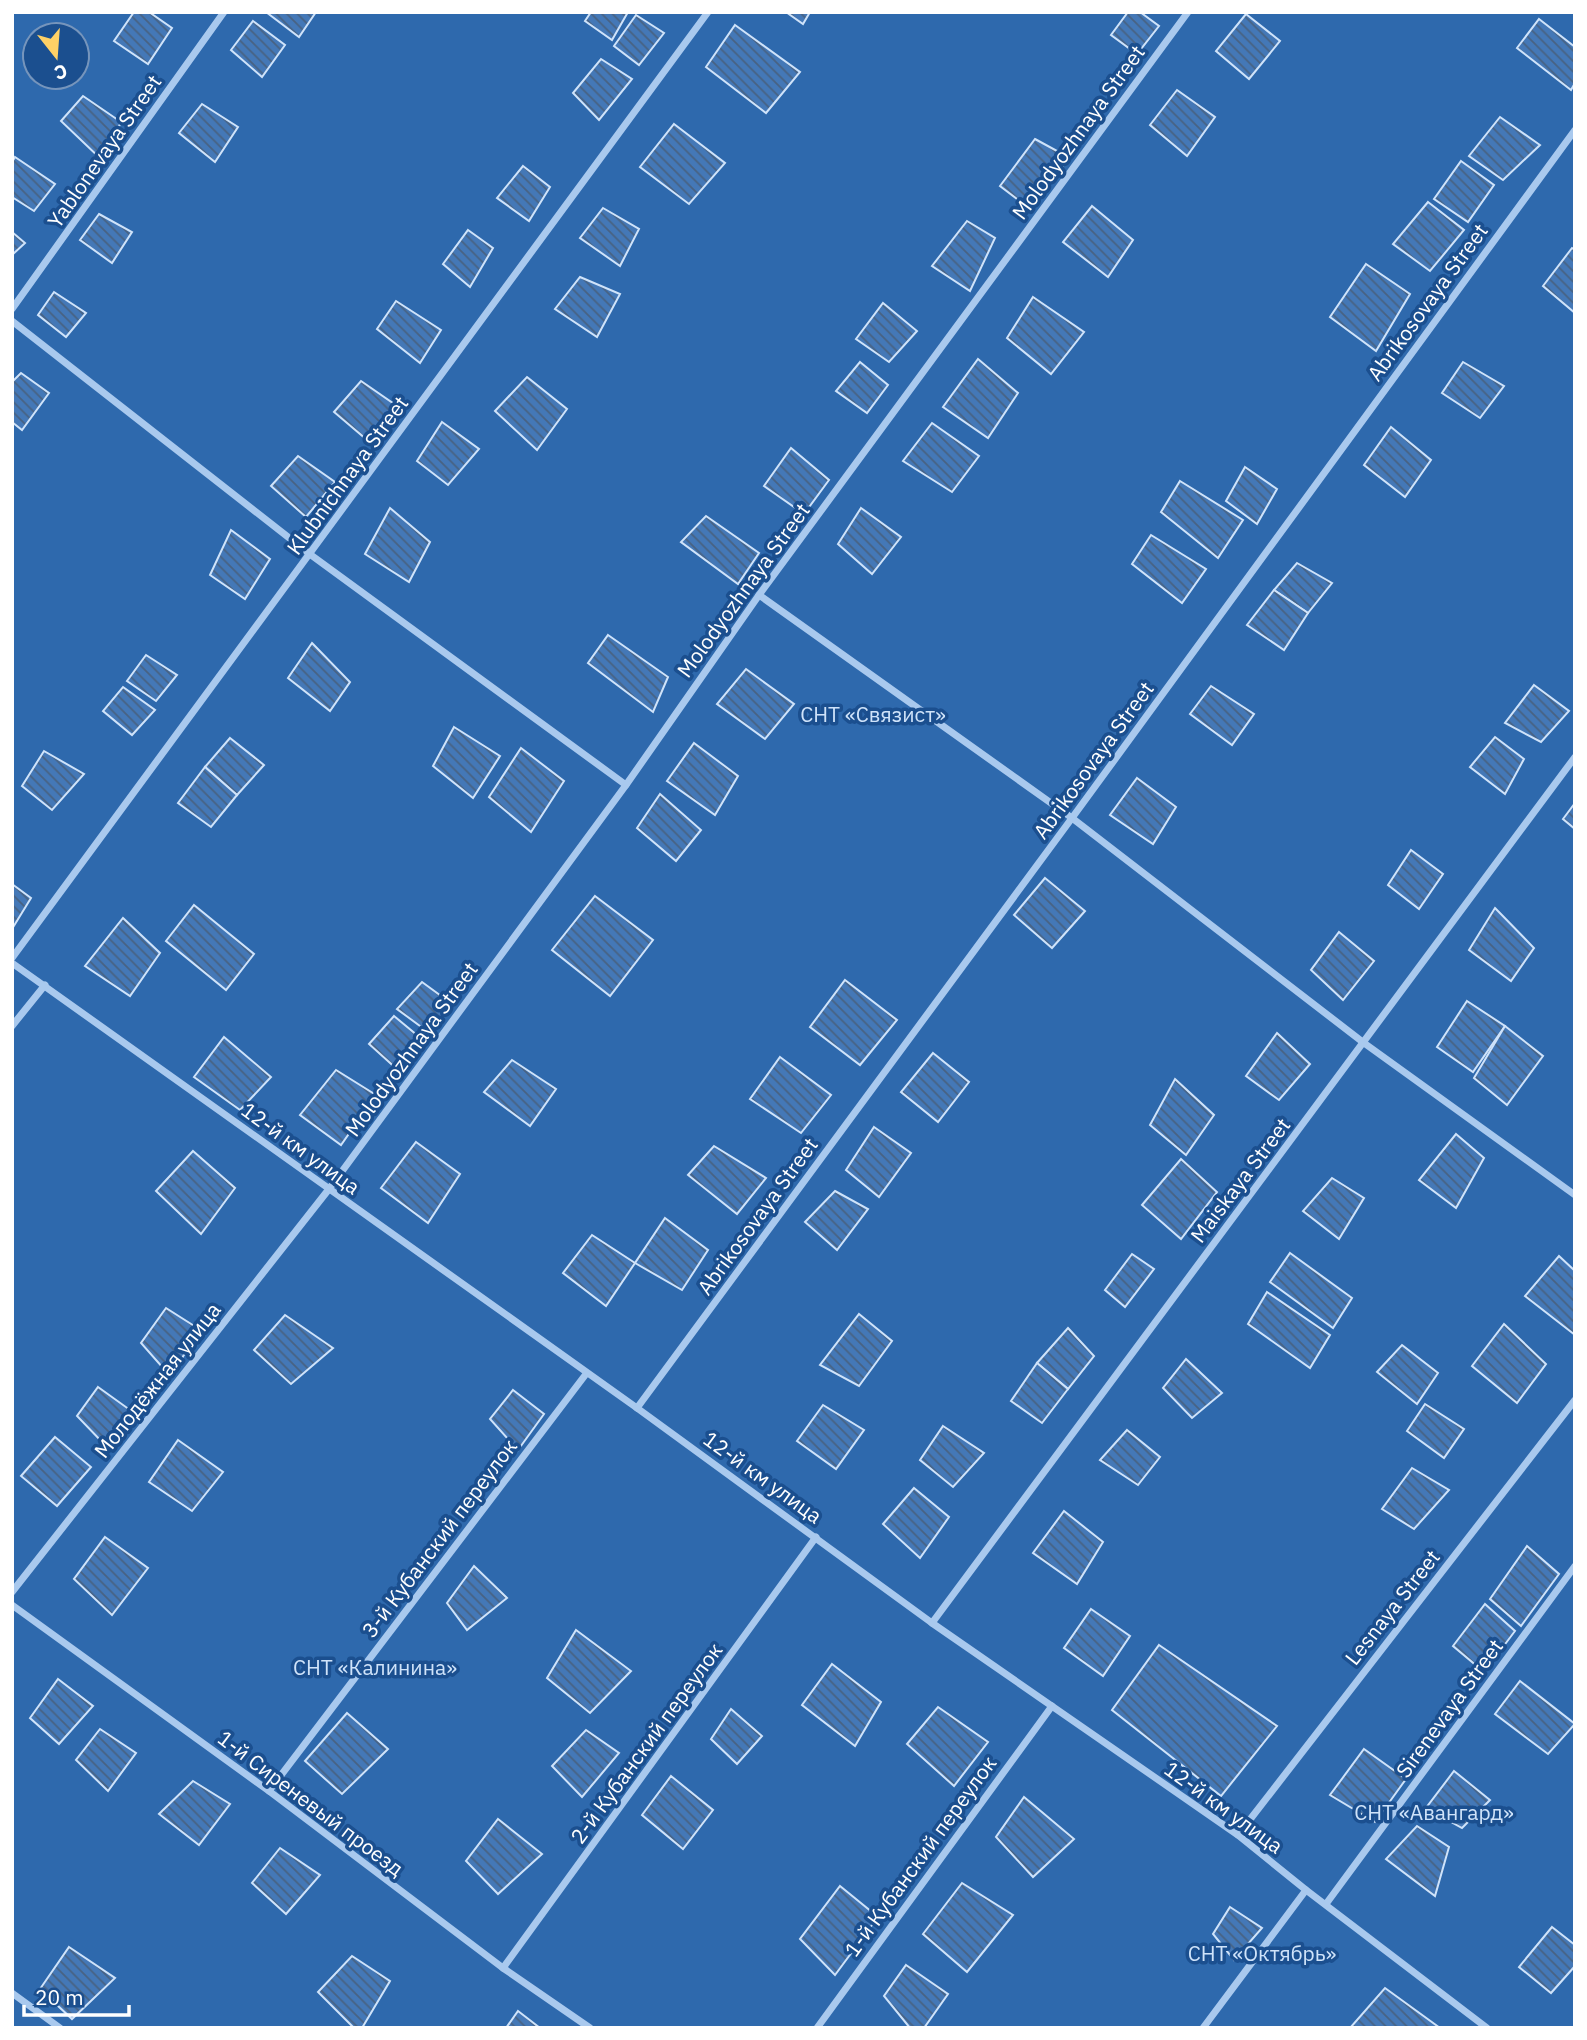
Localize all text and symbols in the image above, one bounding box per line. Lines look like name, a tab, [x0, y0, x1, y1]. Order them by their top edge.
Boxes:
north arrow	[21, 21, 91, 91]
street label: Molodyozhnaya Street	[1005, 39, 1151, 225]
text: С	[52, 59, 70, 86]
street label: Yablonevaya Street	[41, 69, 167, 233]
street label: Abrikosovaya Street	[1360, 218, 1494, 386]
street label: Klubnichnaya Street	[280, 390, 414, 560]
street label: Molodyozhnaya Street	[670, 497, 816, 683]
street label: Abrikosovaya Street	[1026, 676, 1160, 844]
park label: СНТ «Связист»	[800, 700, 946, 728]
street label: Molodyozhnaya Street	[338, 956, 484, 1142]
street label: 12-й км улица	[236, 1095, 366, 1201]
street label: Maiskaya Street	[1184, 1112, 1296, 1248]
street label: Abrikosovaya Street	[690, 1132, 824, 1300]
street label: Молодёжная улица	[87, 1296, 227, 1464]
street label: 12-й км улица	[698, 1424, 828, 1530]
street label: 3-й Кубанский переулок	[355, 1433, 523, 1643]
street label: Lesnaya Street	[1338, 1544, 1446, 1670]
street label: Sirenevaya Street	[1389, 1633, 1509, 1783]
street label: 2-й Кубанский переулок	[564, 1637, 728, 1849]
park label: СНТ «Калинина»	[293, 1653, 457, 1681]
street label: 1-й Сиреневый проезд	[212, 1724, 410, 1882]
street label: 1-й Кубанский переулок	[838, 1750, 1002, 1962]
street label: 12-й км улица	[1159, 1754, 1289, 1860]
park label: СНТ «Авангард»	[1354, 1798, 1514, 1826]
park label: СНТ «Октябрь»	[1188, 1939, 1337, 1967]
scale bar	[24, 1974, 130, 2018]
text: 20 m	[35, 1983, 84, 2011]

